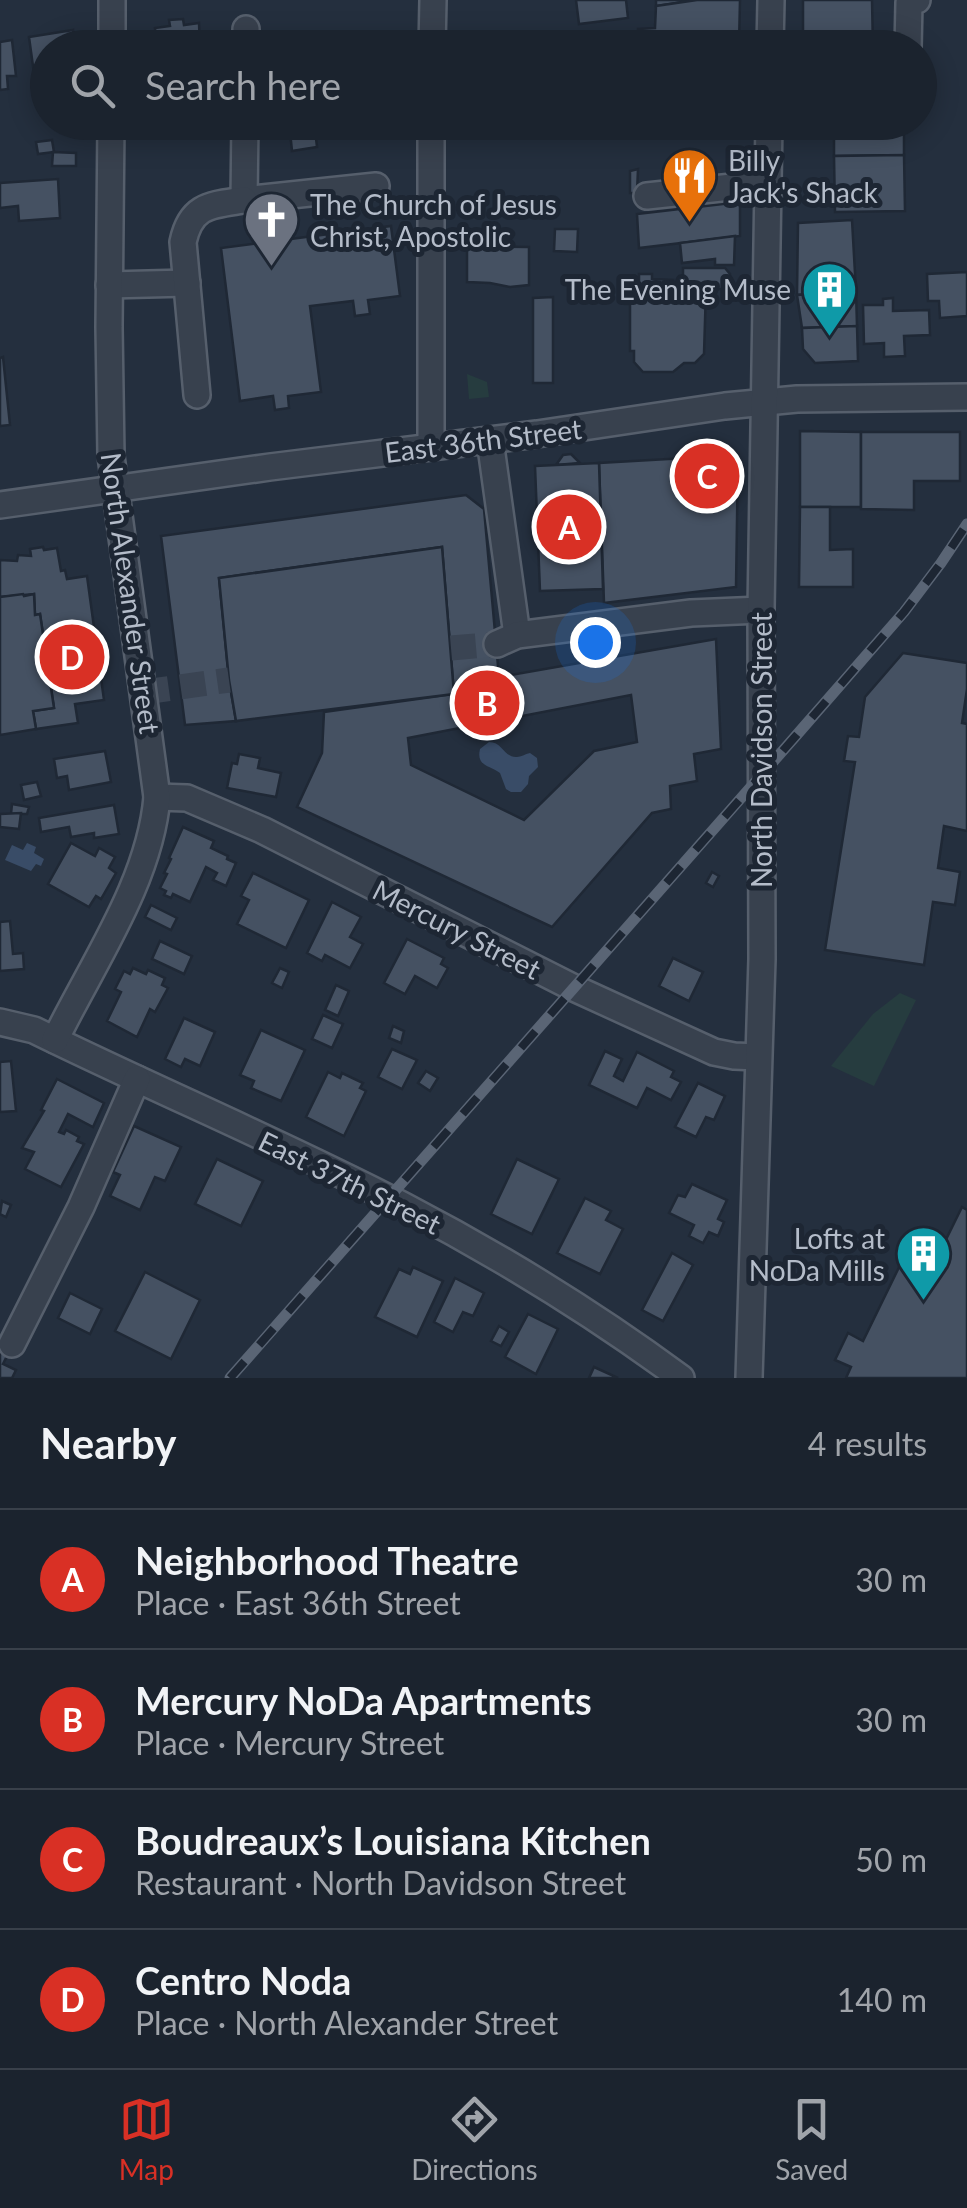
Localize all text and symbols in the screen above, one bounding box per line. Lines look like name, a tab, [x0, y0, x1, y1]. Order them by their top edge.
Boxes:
search box	[30, 30, 937, 140]
icon: search	[65, 58, 120, 113]
text: Search here	[145, 62, 341, 108]
place label: Billy Jack's Shack	[728, 143, 878, 209]
restaurant icon: Billy Jack's Shack	[659, 146, 719, 225]
place label: The Church of Jesus Christ, Apostolic	[310, 187, 557, 253]
church icon: The Church of Jesus Christ, Apostolic	[241, 190, 301, 269]
building icon: The Evening Muse	[800, 259, 860, 338]
place label: The Evening Muse	[565, 272, 791, 306]
street label: East 36th Street	[383, 411, 583, 469]
pin: C	[674, 438, 740, 514]
street label: North Alexander Street	[94, 450, 168, 736]
pin: A	[536, 490, 602, 564]
street label: North Davidson Street	[744, 612, 778, 888]
your location	[570, 617, 621, 668]
pin: D	[40, 620, 104, 694]
pin: B	[454, 666, 520, 740]
street label: Mercury Street	[367, 872, 547, 986]
street label: East 37th Street	[253, 1123, 447, 1241]
place label: Lofts at NoDa Mills	[749, 1221, 885, 1287]
building icon: Lofts at NoDa Mills	[894, 1224, 954, 1303]
text: Nearby	[40, 1418, 177, 1468]
text: 4 results	[808, 1424, 927, 1463]
text: Neighborhood Theatre	[135, 1537, 519, 1583]
text: A	[61, 1560, 84, 1599]
text: 30 m	[855, 1560, 927, 1599]
text: Place · East 36th Street	[135, 1583, 461, 1622]
text: Mercury NoDa Apartments	[135, 1677, 592, 1723]
text: B	[62, 1700, 83, 1739]
text: 30 m	[855, 1700, 927, 1739]
text: Place · Mercury Street	[135, 1723, 444, 1762]
text: Boudreaux’s Louisiana Kitchen	[135, 1817, 651, 1863]
text: C	[62, 1840, 83, 1879]
text: 50 m	[855, 1840, 927, 1879]
text: Restaurant · North Davidson Street	[135, 1863, 626, 1902]
text: Centro Noda	[135, 1957, 351, 2003]
text: D	[60, 1980, 85, 2019]
text: 140 m	[837, 1980, 927, 2019]
text: Place · North Alexander Street	[135, 2003, 558, 2042]
tab: Map	[119, 2092, 174, 2186]
tab: Directions	[411, 2092, 538, 2186]
tab: Saved	[775, 2092, 848, 2186]

